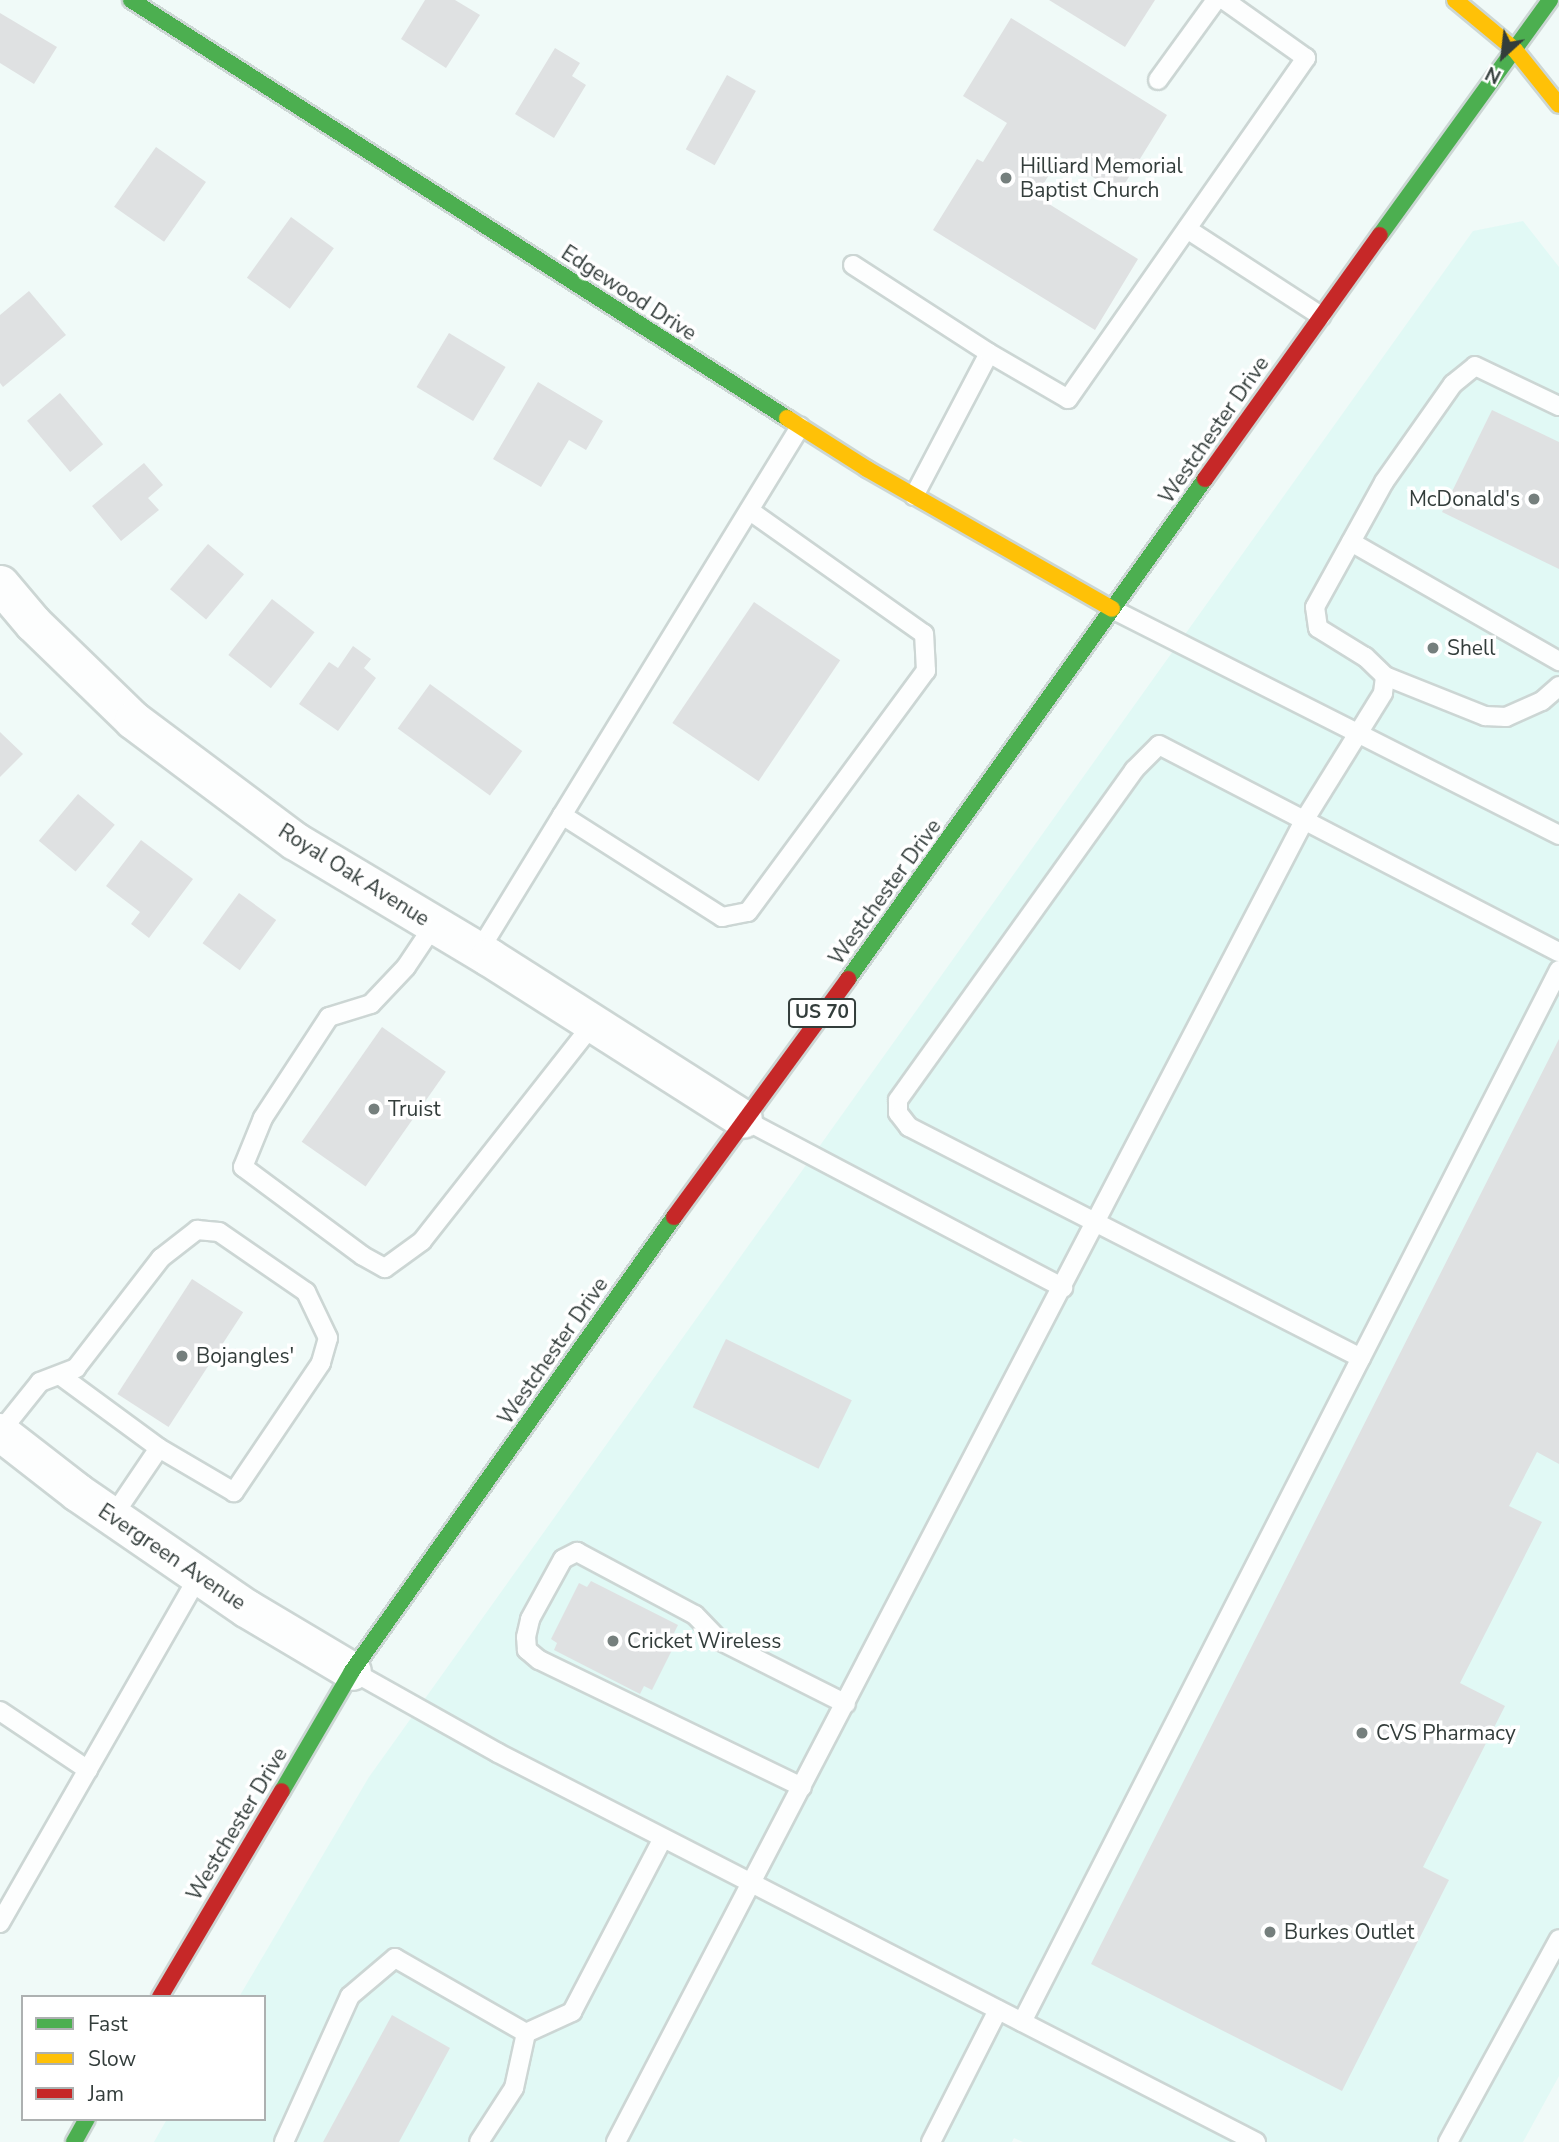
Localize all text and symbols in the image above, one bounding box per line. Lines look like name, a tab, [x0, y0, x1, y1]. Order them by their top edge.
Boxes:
north arrow	[1468, 21, 1538, 91]
text: N	[1481, 60, 1506, 90]
place label: Hilliard Memorial Baptist Church	[1020, 153, 1183, 203]
marker: Hilliard Memorial Baptist Church	[998, 170, 1014, 186]
street label: Edgewood Drive	[557, 240, 701, 346]
street label: Westchester Drive	[1154, 351, 1274, 509]
place label: McDonald's	[1409, 486, 1520, 512]
marker: McDonald's	[1526, 491, 1542, 507]
place label: Shell	[1447, 635, 1495, 661]
marker: Shell	[1425, 640, 1441, 656]
street label: Westchester Drive	[824, 814, 946, 970]
street label: Royal Oak Avenue	[274, 818, 434, 932]
road number: US 70	[787, 998, 857, 1028]
place label: Truist	[388, 1096, 441, 1122]
marker: Truist	[366, 1101, 382, 1117]
street label: Westchester Drive	[493, 1272, 613, 1430]
place label: Bojangles'	[196, 1343, 294, 1369]
marker: Bojangles'	[174, 1348, 190, 1364]
street label: Evergreen Avenue	[94, 1498, 250, 1616]
place label: Cricket Wireless	[627, 1628, 781, 1654]
marker: Cricket Wireless	[605, 1633, 621, 1649]
place label: CVS Pharmacy	[1376, 1720, 1516, 1746]
marker: CVS Pharmacy	[1354, 1725, 1370, 1741]
street label: Westchester Drive	[181, 1743, 293, 1905]
place label: Burkes Outlet	[1284, 1919, 1414, 1945]
marker: Burkes Outlet	[1262, 1924, 1278, 1940]
legend	[21, 1995, 266, 2121]
text: Fast	[88, 2010, 128, 2038]
text: Slow	[88, 2045, 136, 2073]
text: Jam	[88, 2080, 124, 2108]

